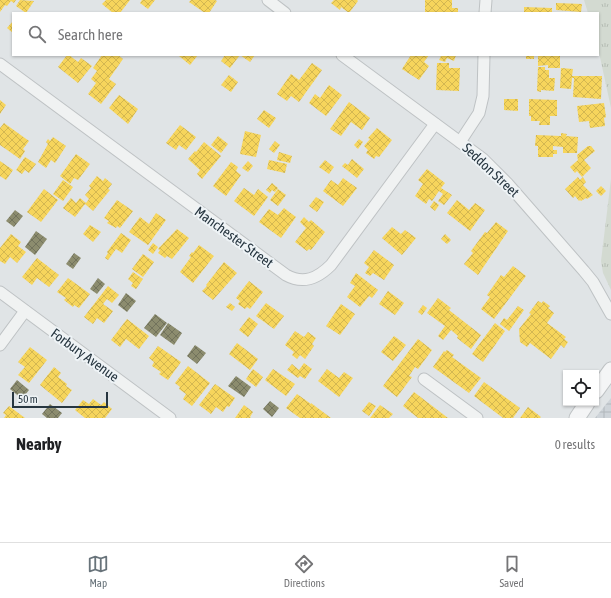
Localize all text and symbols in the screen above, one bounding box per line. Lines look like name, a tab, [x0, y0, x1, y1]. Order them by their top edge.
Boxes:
search box	[12, 12, 599, 56]
icon: search	[26, 23, 48, 45]
text: Search here	[58, 26, 123, 43]
street label: Seddon Street	[459, 140, 523, 200]
street label: Manchester Street	[192, 203, 276, 271]
street label: Forbury Avenue	[48, 325, 122, 385]
map controls	[563, 370, 599, 406]
button: locate	[563, 370, 599, 406]
scale bar	[12, 390, 108, 409]
text: 50 m	[18, 393, 38, 405]
text: Nearby	[16, 434, 62, 454]
text: 0 results	[555, 437, 595, 452]
tab: Map	[87, 553, 109, 589]
tab: Directions	[284, 553, 325, 589]
tab: Saved	[499, 553, 524, 589]

